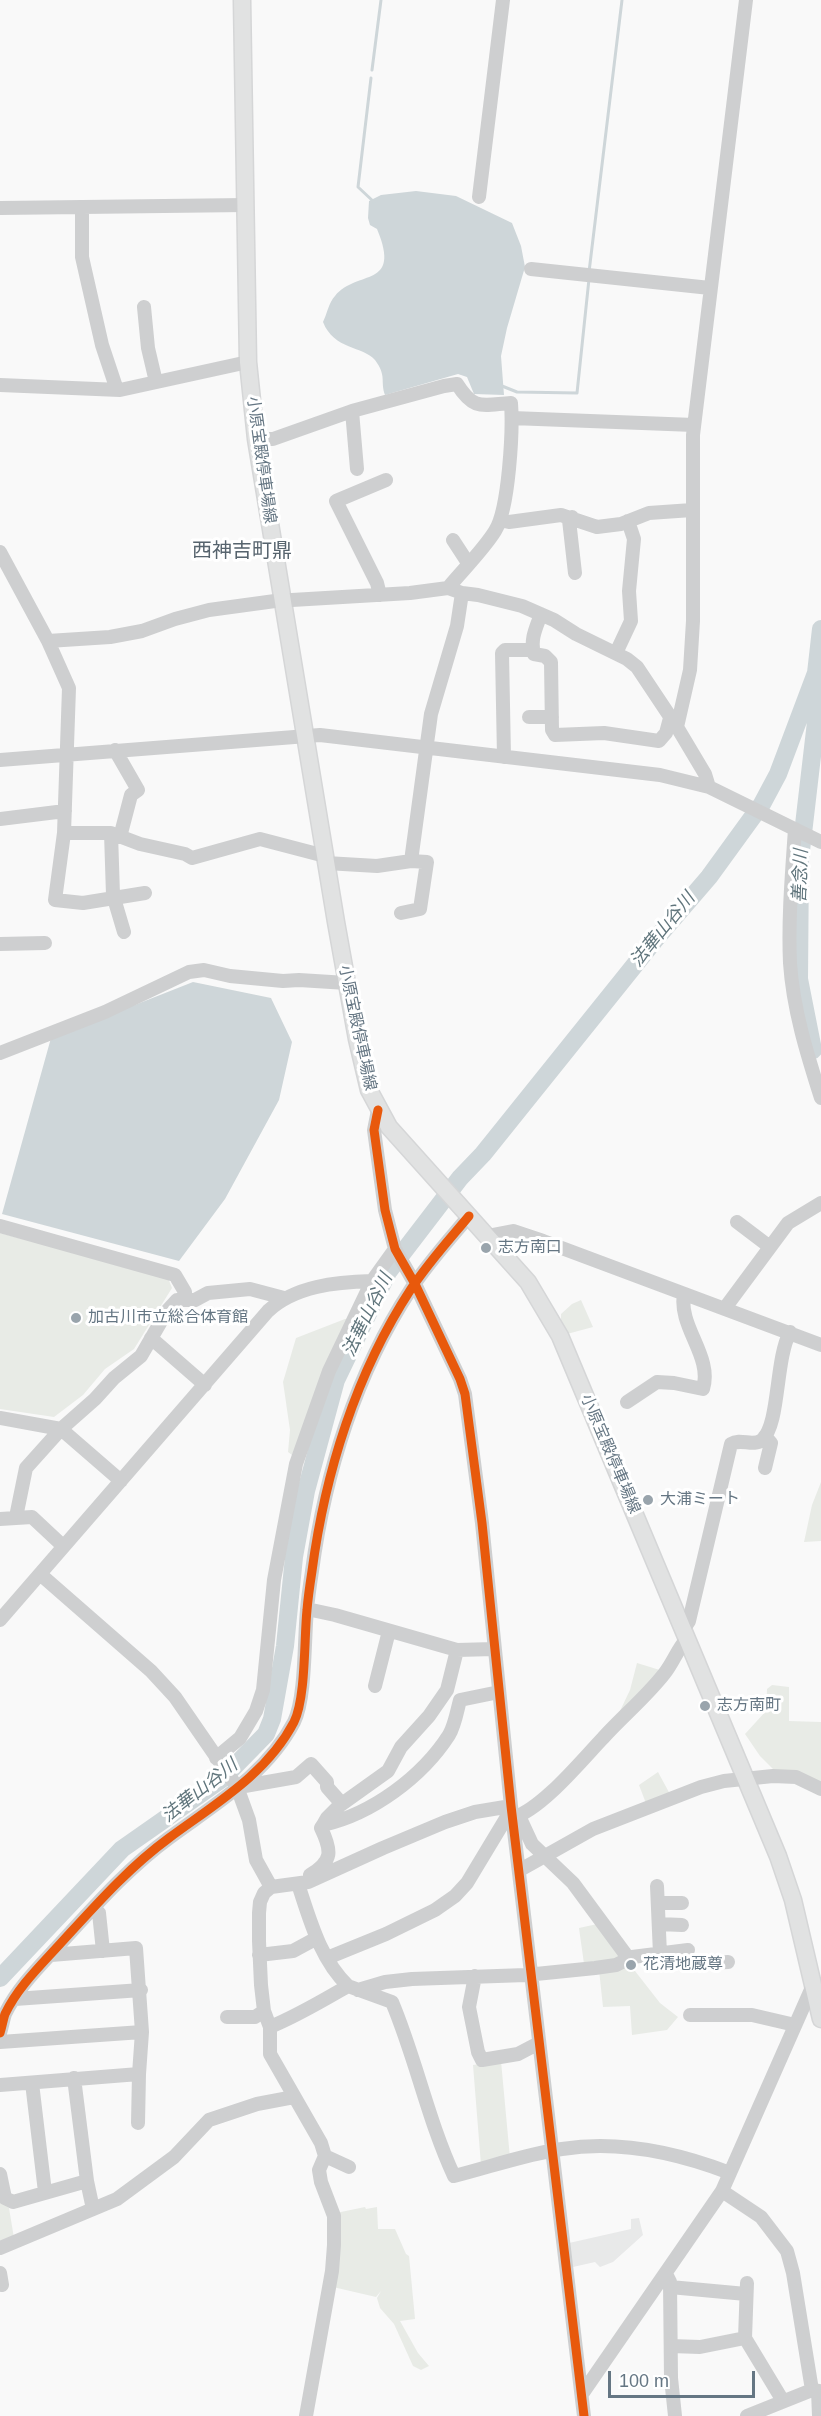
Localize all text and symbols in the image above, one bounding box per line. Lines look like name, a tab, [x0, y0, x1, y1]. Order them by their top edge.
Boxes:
street label: 小原宝殿停車場線	[243, 395, 279, 525]
district label: 西神吉町鼎	[192, 539, 292, 563]
water label: 善念川	[789, 849, 813, 903]
water label: 法華山谷川	[626, 888, 700, 972]
street label: 小原宝殿停車場線	[334, 963, 380, 1093]
place label: 志方南口	[498, 1238, 562, 1258]
marker: 志方南口	[479, 1241, 493, 1255]
water label: 法華山谷川	[339, 1270, 397, 1360]
place label: 加古川市立総合体育館	[88, 1308, 248, 1328]
marker: 加古川市立総合体育館	[69, 1311, 83, 1325]
street label: 小原宝殿停車場線	[576, 1391, 644, 1517]
place label: 大浦ミート	[660, 1490, 740, 1510]
marker: 大浦ミート	[641, 1493, 655, 1507]
place label: 志方南町	[717, 1696, 781, 1716]
marker: 志方南町	[698, 1699, 712, 1713]
water label: 法華山谷川	[158, 1755, 242, 1827]
place label: 花清地蔵尊	[643, 1955, 723, 1975]
marker: 花清地蔵尊	[624, 1958, 638, 1972]
scale bar	[611, 2359, 758, 2397]
text: 100 m	[619, 2371, 669, 2391]

